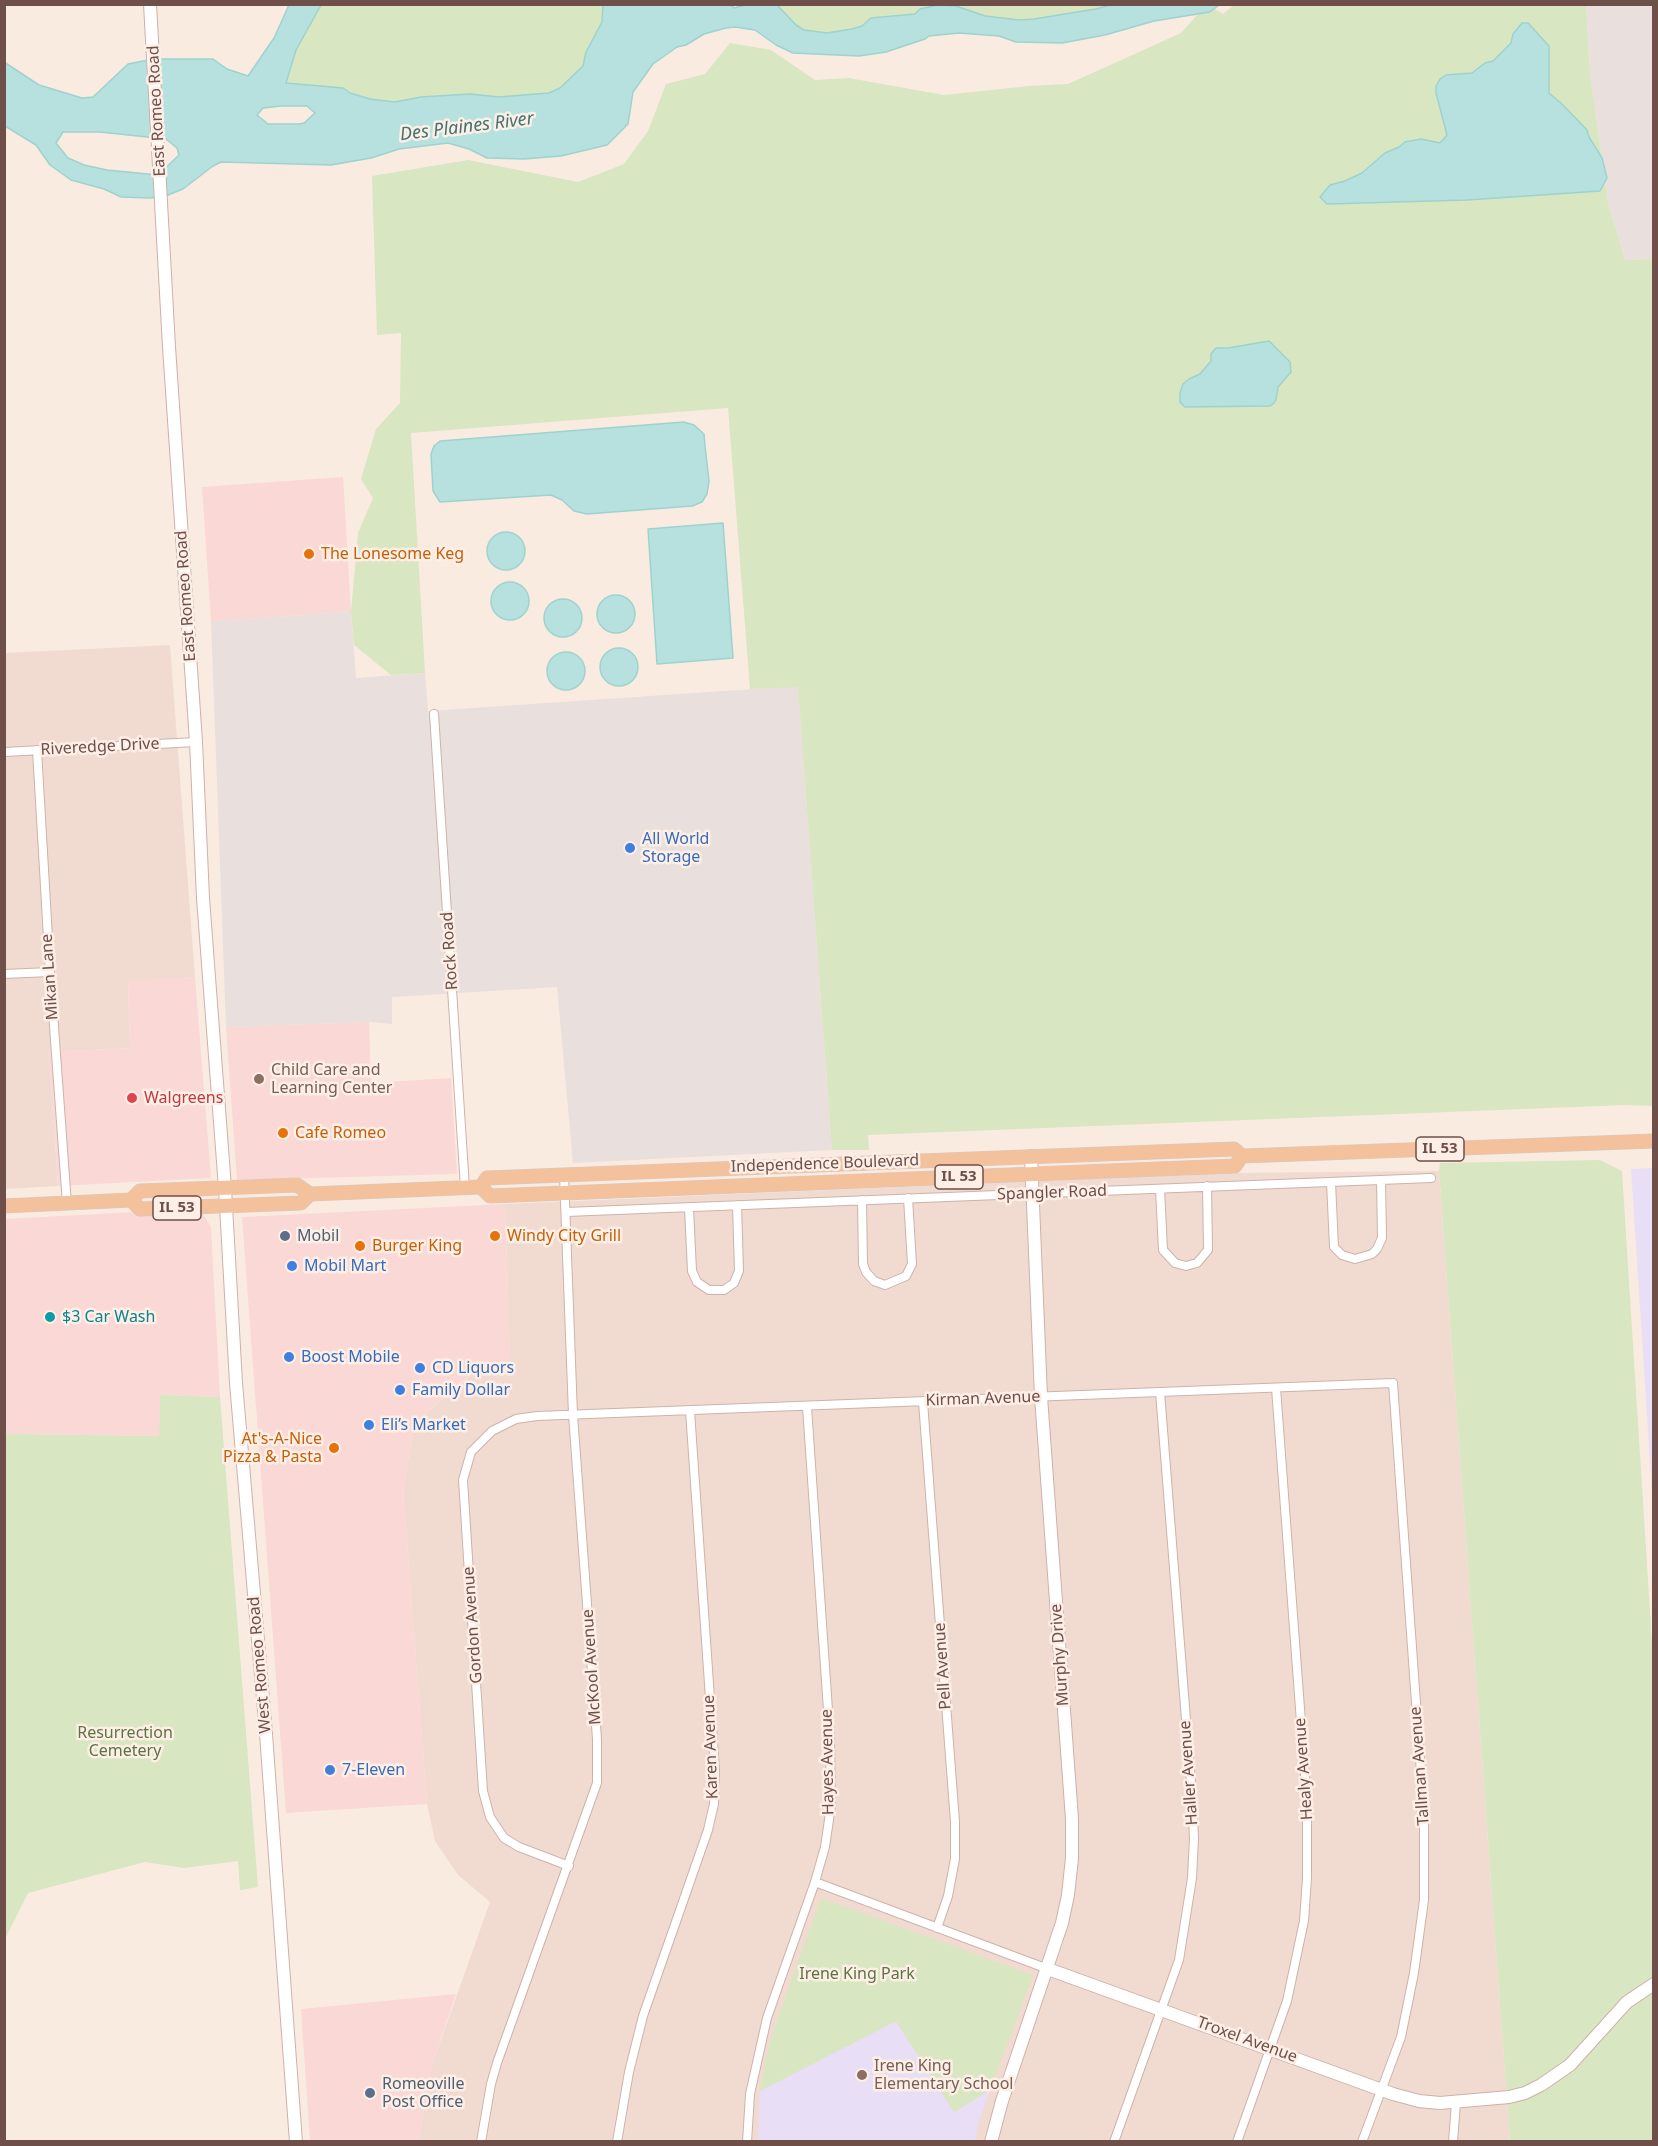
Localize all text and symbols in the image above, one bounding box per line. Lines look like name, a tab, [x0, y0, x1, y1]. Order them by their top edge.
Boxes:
street label: East Romeo Road	[144, 45, 170, 177]
water label: Des Plaines River	[399, 108, 535, 146]
street label: East Romeo Road	[172, 530, 200, 662]
place label: The Lonesome Keg	[321, 544, 464, 564]
marker: The Lonesome Keg	[302, 547, 316, 561]
street label: Riveredge Drive	[40, 734, 160, 760]
place label: All World Storage	[642, 829, 709, 867]
marker: All World Storage	[623, 841, 637, 855]
street label: Rock Road	[438, 911, 462, 991]
street label: Mikan Lane	[37, 933, 63, 1021]
place label: Child Care and Learning Center	[271, 1060, 392, 1098]
marker: Child Care and Learning Center	[252, 1072, 266, 1086]
place label: Walgreens	[144, 1088, 223, 1108]
marker: Walgreens	[125, 1091, 139, 1105]
place label: Cafe Romeo	[295, 1123, 386, 1143]
marker: Cafe Romeo	[276, 1126, 290, 1140]
road number: IL 53	[1416, 1137, 1464, 1161]
street label: Independence Boulevard	[730, 1151, 920, 1177]
road number: IL 53	[935, 1165, 983, 1189]
street label: Spangler Road	[997, 1181, 1107, 1205]
road number: IL 53	[153, 1196, 201, 1220]
place label: Mobil	[297, 1226, 339, 1246]
place label: Windy City Grill	[507, 1226, 621, 1246]
marker: Mobil	[278, 1229, 292, 1243]
marker: Windy City Grill	[488, 1229, 502, 1243]
place label: Burger King	[372, 1236, 462, 1256]
marker: Burger King	[353, 1239, 367, 1253]
place label: Mobil Mart	[304, 1256, 386, 1276]
marker: Mobil Mart	[285, 1259, 299, 1273]
place label: $3 Car Wash	[62, 1307, 155, 1327]
marker: $3 Car Wash	[43, 1310, 57, 1324]
place label: Boost Mobile	[301, 1347, 400, 1367]
marker: Boost Mobile	[282, 1350, 296, 1364]
place label: CD Liquors	[432, 1358, 514, 1378]
marker: CD Liquors	[413, 1361, 427, 1375]
place label: Family Dollar	[412, 1380, 510, 1400]
marker: Family Dollar	[393, 1383, 407, 1397]
street label: Kirman Avenue	[925, 1387, 1041, 1411]
place label: Eli’s Market	[381, 1415, 466, 1435]
marker: Eli’s Market	[362, 1418, 376, 1432]
place label: At's-A-Nice Pizza & Pasta	[223, 1429, 322, 1467]
marker: At's-A-Nice Pizza & Pasta	[327, 1441, 341, 1455]
street label: Gordon Avenue	[459, 1566, 487, 1684]
street label: West Romeo Road	[244, 1596, 276, 1734]
street label: Murphy Drive	[1047, 1603, 1073, 1707]
street label: McKool Avenue	[578, 1609, 606, 1725]
street label: Pell Avenue	[930, 1622, 956, 1710]
street label: Karen Avenue	[700, 1694, 722, 1800]
street label: Tallman Avenue	[1406, 1706, 1434, 1826]
street label: Hayes Avenue	[817, 1709, 839, 1815]
street label: Healy Avenue	[1291, 1717, 1317, 1821]
street label: Haller Avenue	[1176, 1720, 1202, 1826]
park label: Resurrection Cemetery	[77, 1723, 173, 1761]
place label: 7-Eleven	[342, 1760, 405, 1780]
marker: 7-Eleven	[323, 1763, 337, 1777]
park label: Irene King Park	[799, 1964, 915, 1984]
street label: Troxel Avenue	[1194, 2013, 1300, 2067]
place label: Irene King Elementary School	[874, 2056, 1013, 2094]
marker: Irene King Elementary School	[855, 2068, 869, 2082]
place label: Romeoville Post Office	[382, 2074, 465, 2112]
marker: Romeoville Post Office	[363, 2086, 377, 2100]

